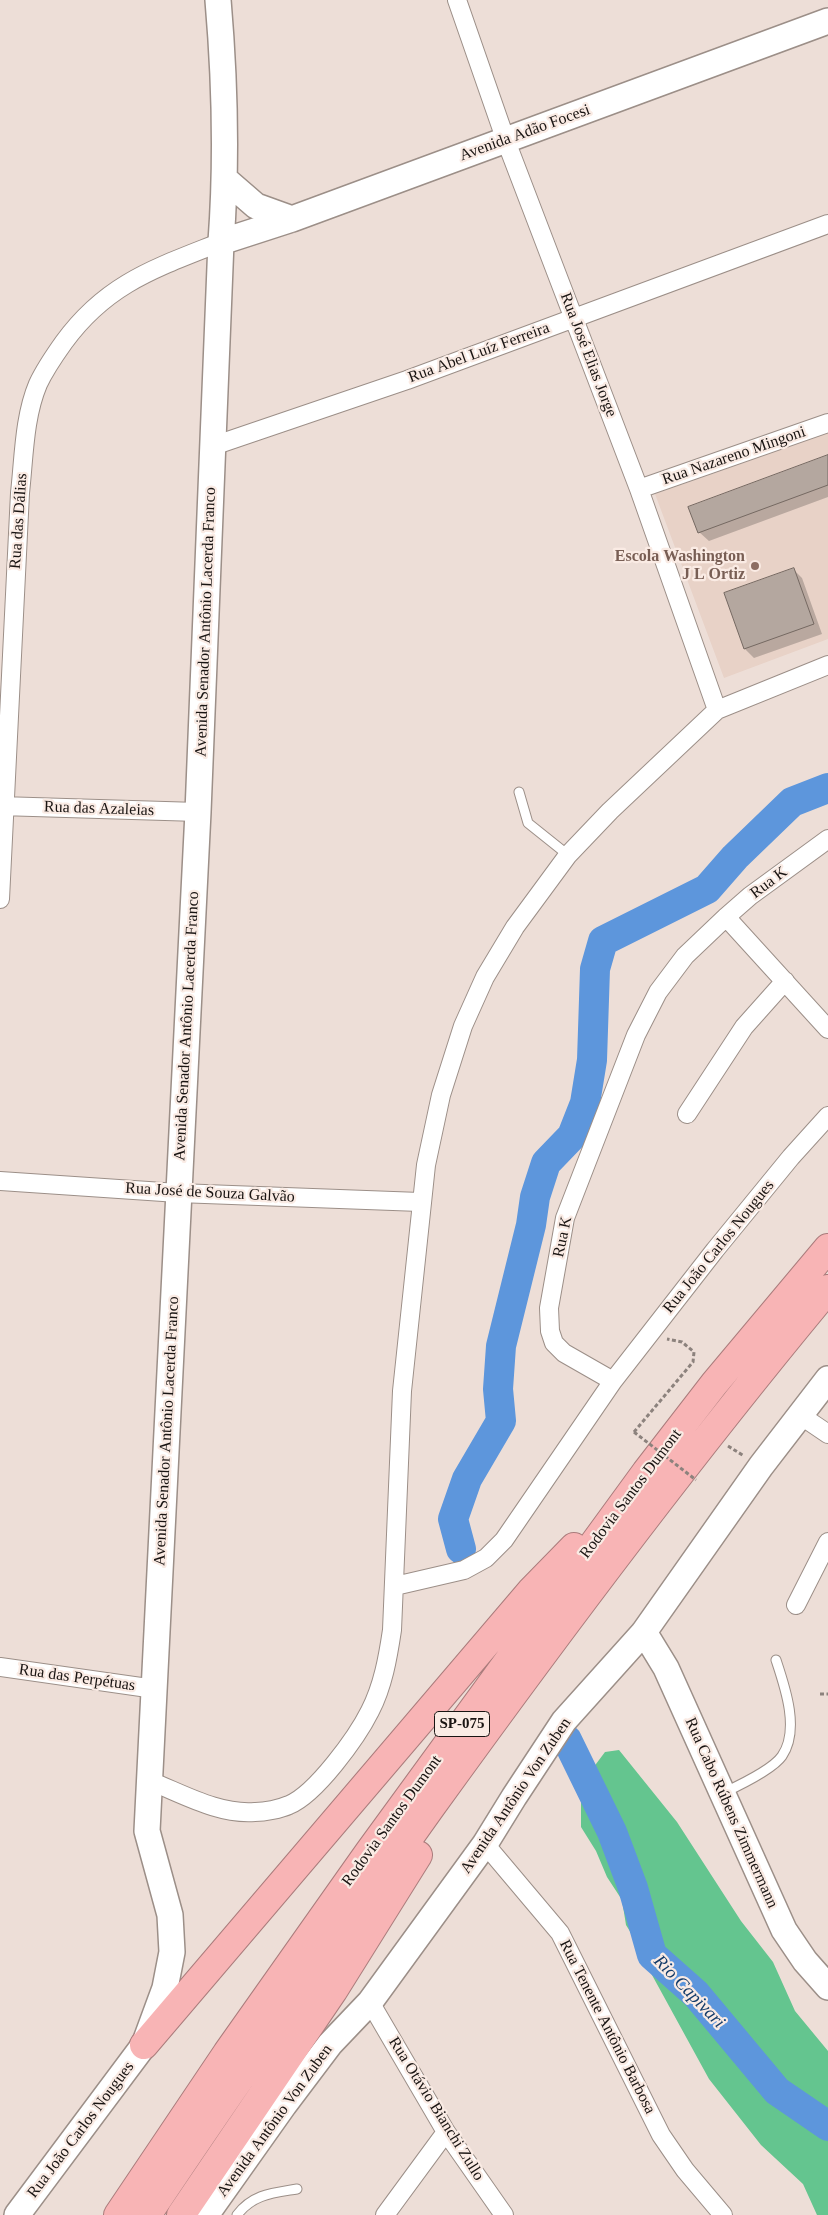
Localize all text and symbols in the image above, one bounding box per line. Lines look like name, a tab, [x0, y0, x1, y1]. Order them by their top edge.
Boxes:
street label: Avenida Adão Focesi	[457, 100, 593, 166]
street label: Rua José Elias Jorge	[555, 290, 621, 420]
street label: Rua Abel Luíz Ferreira	[406, 319, 552, 387]
street label: Rua Nazareno Mingoni	[660, 422, 808, 490]
street label: Rua das Dálias	[6, 472, 32, 570]
street label: Avenida Senador Antônio Lacerda Franco	[192, 487, 220, 757]
place label: Escola Washington J L Ortiz	[615, 547, 745, 585]
marker: Escola Washington J L Ortiz	[749, 560, 761, 572]
street label: Rua das Azaleias	[44, 797, 154, 821]
street label: Rua K	[747, 863, 791, 903]
street label: Avenida Senador Antônio Lacerda Franco	[170, 891, 204, 1161]
street label: Rua João Carlos Nougues	[659, 1177, 779, 1317]
street label: Rua José de Souza Galvão	[125, 1179, 295, 1207]
street label: Rua K	[549, 1215, 577, 1259]
street label: Avenida Senador Antônio Lacerda Franco	[150, 1296, 184, 1566]
street label: Rodovia Santos Dumont	[576, 1425, 686, 1563]
street label: Rua das Perpétuas	[18, 1660, 136, 1696]
road number: SP-075	[434, 1712, 490, 1736]
street label: Avenida Antônio Von Zuben	[457, 1714, 575, 1878]
street label: Rua Cabo Rúbens Zimmermann	[680, 1715, 782, 1911]
street label: Rodovia Santos Dumont	[338, 1752, 446, 1890]
street label: Rua Tenente Antônio Barbosa	[555, 1937, 659, 2117]
water label: Rio Capivari	[649, 1951, 729, 2033]
street label: Rua Otávio Bianchi Zullo	[384, 2034, 488, 2184]
street label: Avenida Antônio Von Zuben	[213, 2041, 337, 2201]
street label: Rua João Carlos Nougues	[23, 2058, 139, 2202]

